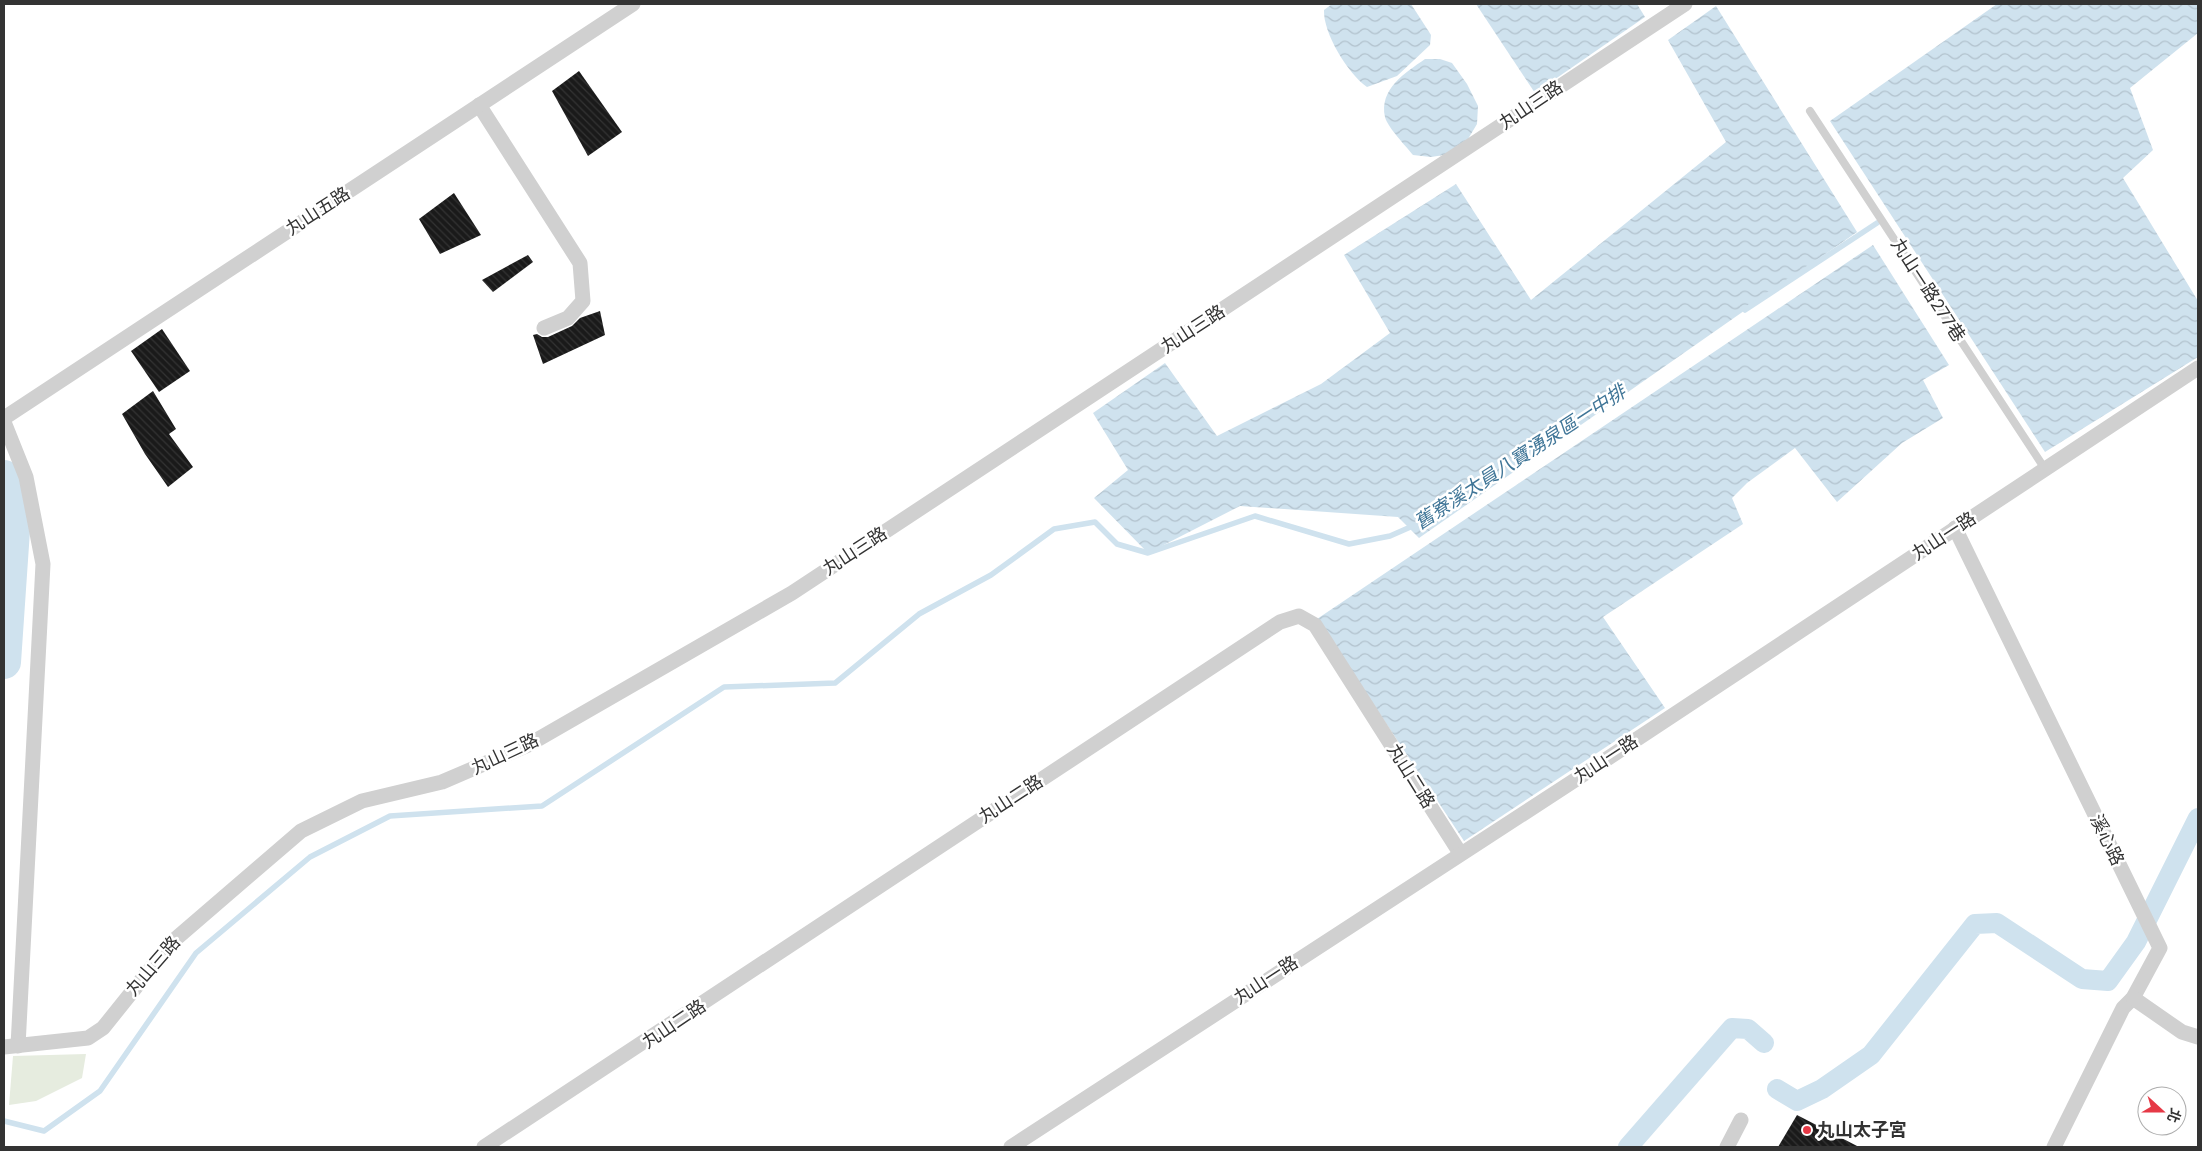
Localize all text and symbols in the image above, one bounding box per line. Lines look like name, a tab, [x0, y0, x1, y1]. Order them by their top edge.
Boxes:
street label: 丸山三路	[1494, 75, 1568, 135]
street label: 丸山五路	[281, 181, 355, 241]
street label: 丸山一路277巷	[1885, 233, 1971, 347]
street label: 丸山三路	[1156, 299, 1230, 359]
water label: 舊寮溪太員八寶湧泉區一中排	[1410, 378, 1633, 535]
street label: 丸山一路	[1907, 506, 1981, 566]
street label: 丸山三路	[818, 521, 892, 581]
street label: 丸山三路	[467, 728, 543, 780]
street label: 丸山一路	[1569, 729, 1643, 789]
street label: 丸山二路	[1382, 739, 1440, 813]
street label: 丸山二路	[974, 769, 1048, 829]
street label: 溪心路	[2084, 810, 2130, 870]
street label: 丸山三路	[120, 931, 186, 1001]
street label: 丸山一路	[1229, 950, 1303, 1010]
street label: 丸山二路	[637, 994, 711, 1054]
north arrow	[2137, 1086, 2187, 1136]
text: 北	[2163, 1106, 2185, 1125]
place label: 丸山太子宮	[1817, 1118, 1907, 1142]
marker: 丸山太子宮	[1801, 1124, 1813, 1136]

